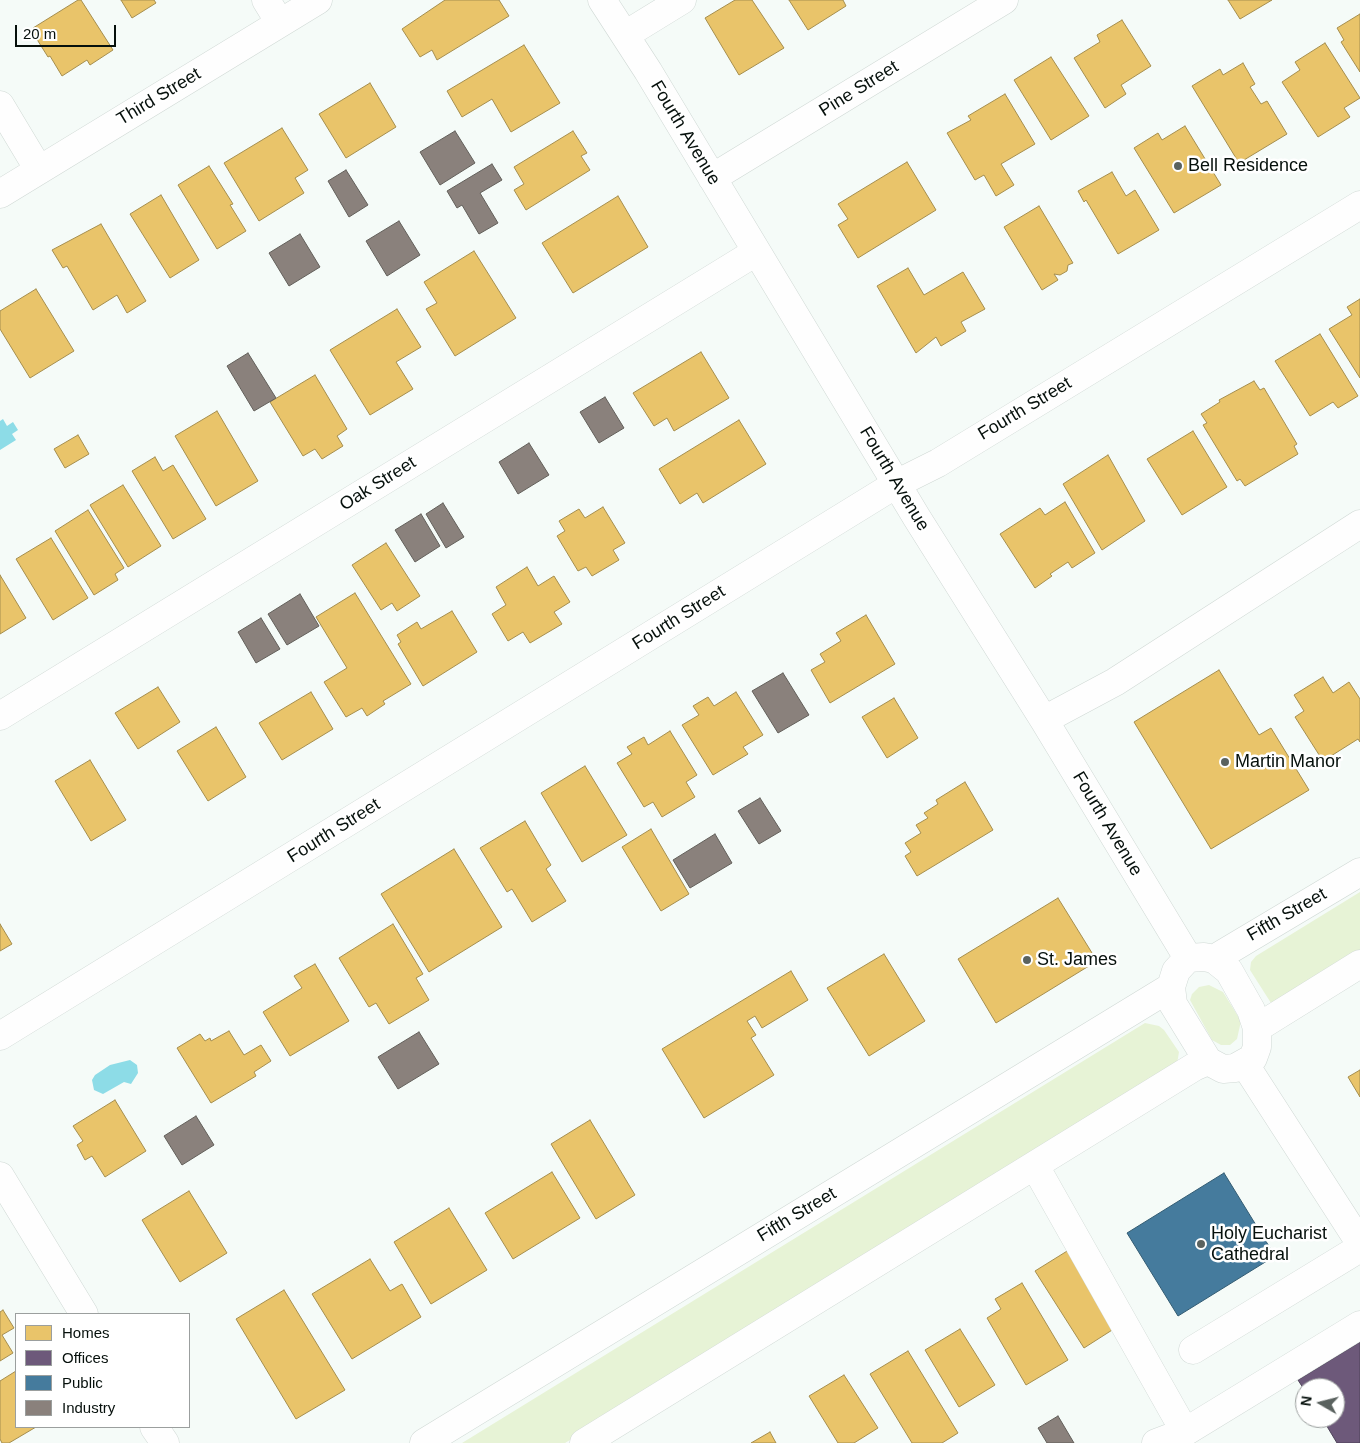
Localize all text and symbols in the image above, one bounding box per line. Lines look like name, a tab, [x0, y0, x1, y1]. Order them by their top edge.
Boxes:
scale bar	[18, 15, 119, 47]
text: 20 m	[23, 25, 56, 42]
street label: Pine Street	[816, 56, 902, 122]
street label: Third Street	[113, 64, 205, 130]
street label: Fourth Avenue	[645, 77, 725, 189]
place label: Bell Residence	[1188, 155, 1308, 177]
marker: Bell Residence	[1172, 160, 1184, 172]
street label: Fourth Street	[974, 373, 1076, 445]
street label: Fourth Avenue	[854, 423, 934, 535]
street label: Oak Street	[336, 452, 420, 516]
street label: Fourth Street	[629, 581, 729, 655]
place label: Martin Manor	[1235, 751, 1341, 773]
marker: Martin Manor	[1219, 756, 1231, 768]
street label: Fourth Avenue	[1067, 768, 1147, 880]
street label: Fourth Street	[284, 794, 384, 868]
street label: Fifth Street	[1243, 884, 1331, 946]
place label: St. James	[1037, 949, 1117, 971]
marker: St. James	[1021, 954, 1033, 966]
street label: Fifth Street	[754, 1183, 840, 1247]
place label: Holy Eucharist Cathedral	[1211, 1223, 1327, 1266]
marker: Holy Eucharist Cathedral	[1195, 1238, 1207, 1250]
legend	[15, 1313, 190, 1428]
text: Homes	[62, 1324, 110, 1341]
text: Offices	[62, 1349, 108, 1366]
text: Public	[62, 1374, 103, 1391]
north arrow	[1295, 1378, 1345, 1428]
text: N	[1298, 1395, 1315, 1407]
text: Industry	[62, 1399, 115, 1416]

